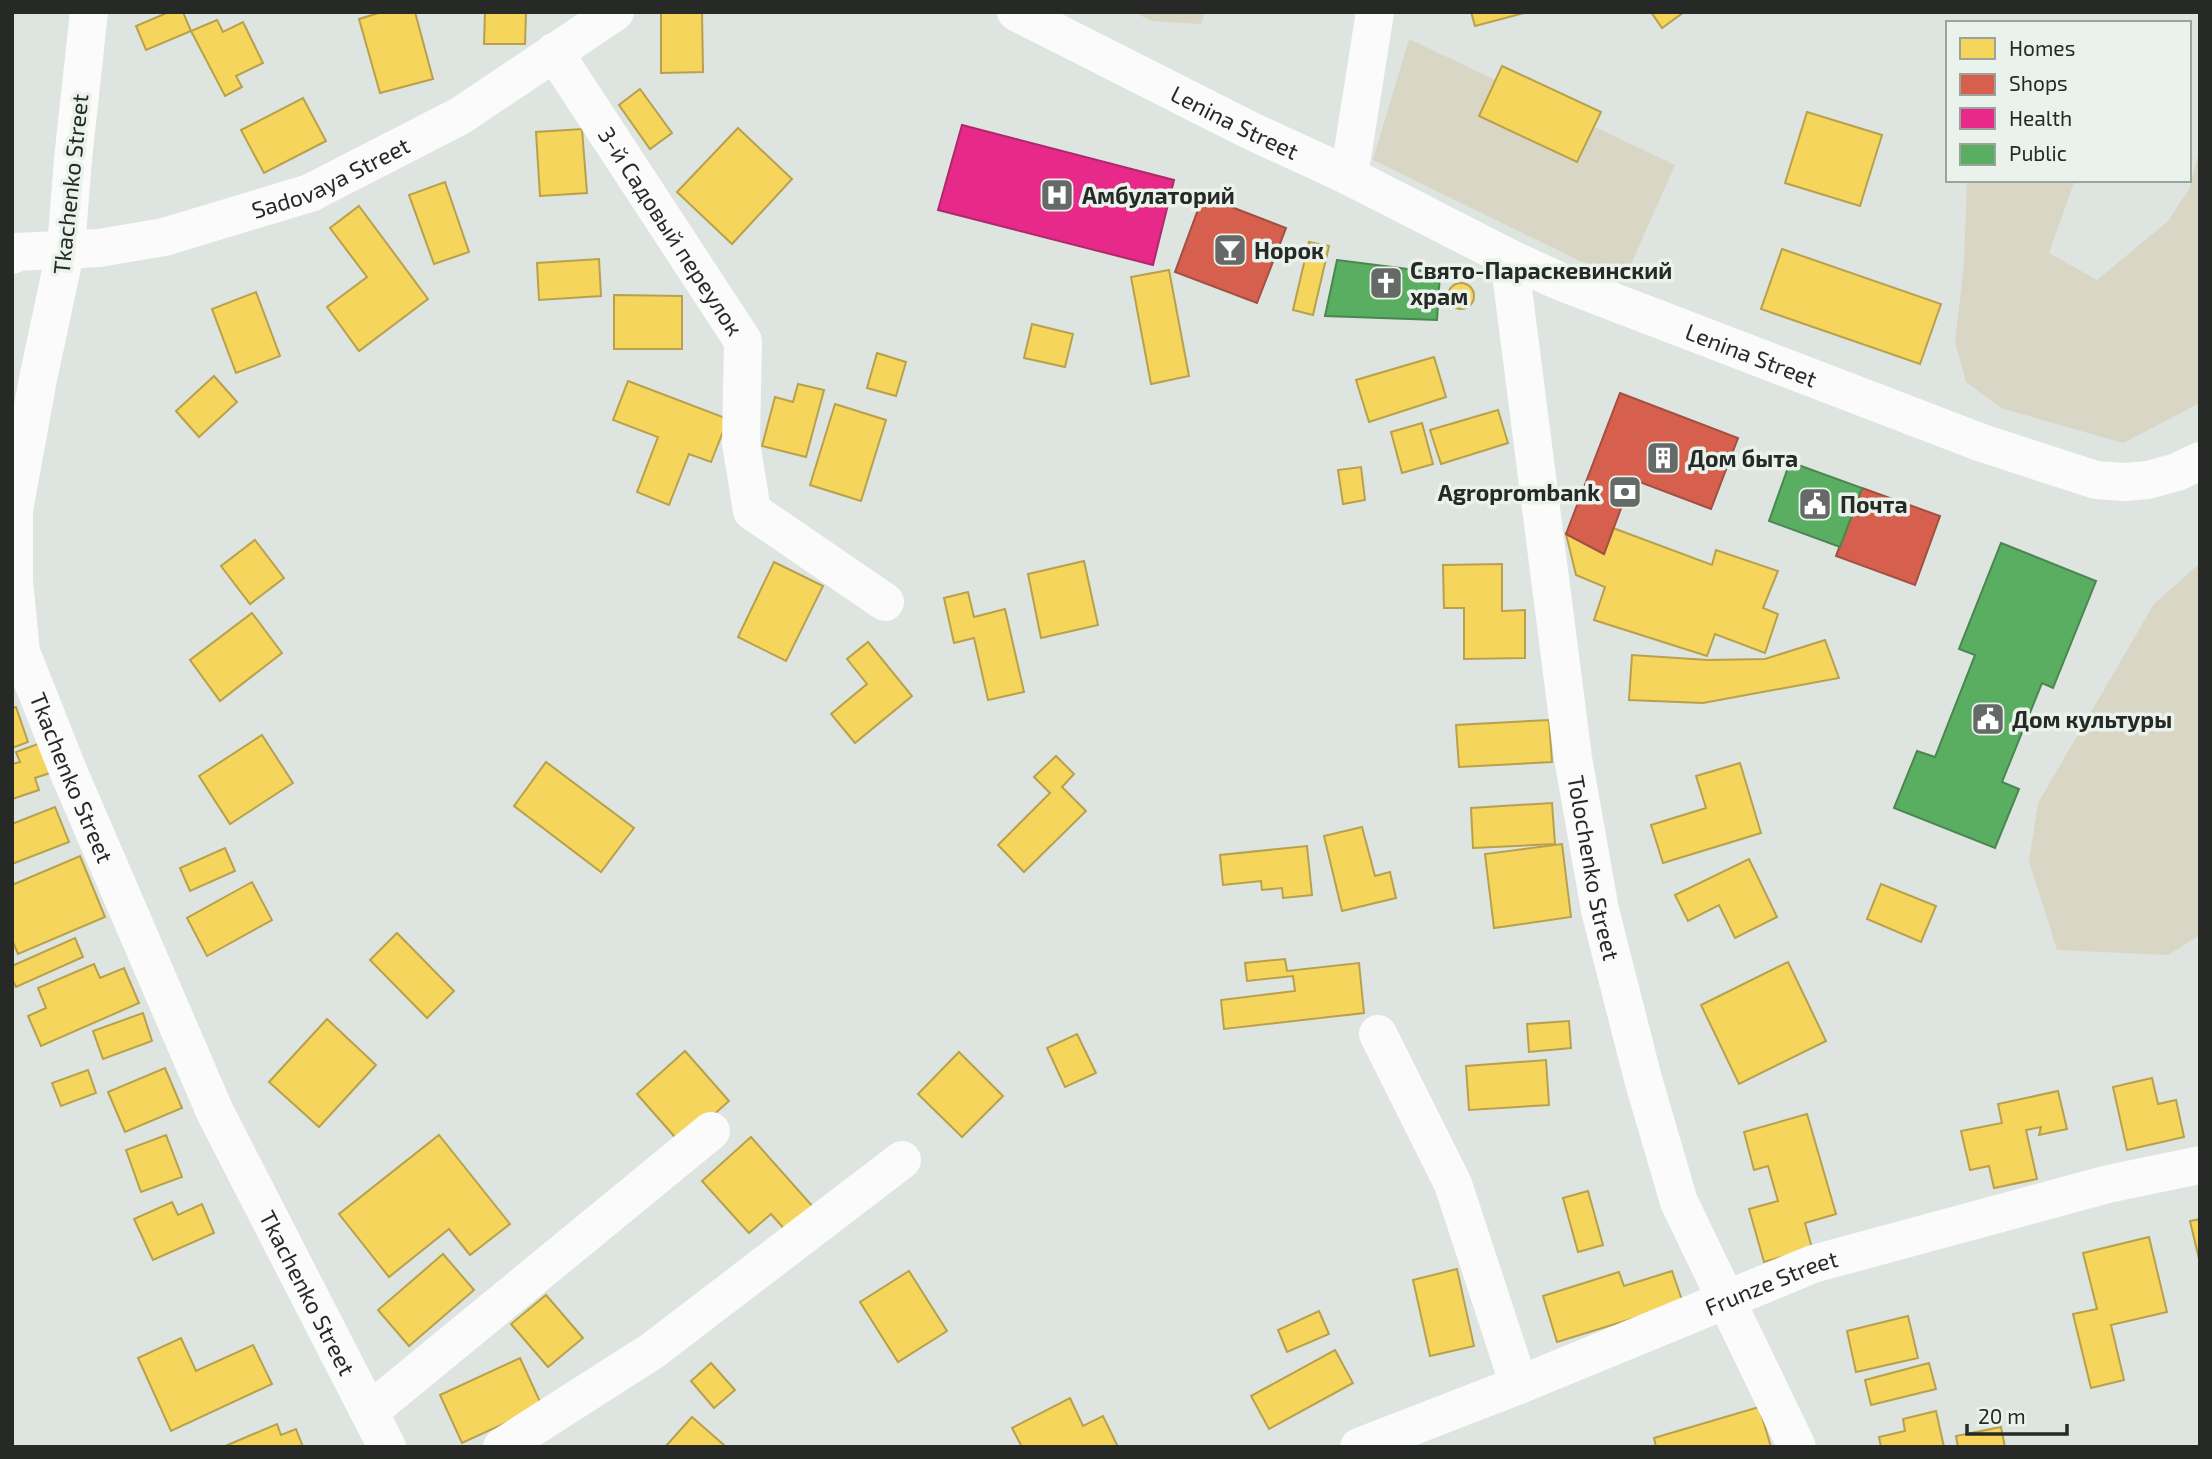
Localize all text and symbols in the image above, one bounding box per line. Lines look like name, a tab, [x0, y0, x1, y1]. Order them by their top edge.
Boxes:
legend	[1946, 21, 2191, 182]
text: Homes	[2009, 35, 2075, 60]
text: Shops	[2009, 70, 2068, 95]
street label: Lenina Street	[1167, 79, 1303, 165]
street label: Tkachenko Street	[47, 92, 93, 276]
text: Health	[2009, 105, 2072, 130]
street label: 3-й Садовый переулок	[593, 122, 749, 341]
street label: Sadovaya Street	[248, 130, 414, 224]
text: Public	[2009, 140, 2067, 165]
hospital icon: Амбулаторий	[1038, 176, 1076, 214]
place label: Амбулаторий	[1082, 181, 1235, 209]
bar icon: Норок	[1211, 231, 1249, 269]
place label: Норок	[1254, 236, 1324, 264]
place label: Свято-Параскевинский храм	[1410, 256, 1672, 310]
church icon: Свято-Параскевинский храм	[1367, 264, 1405, 302]
street label: Lenina Street	[1682, 317, 1821, 393]
building icon: Дом быта	[1644, 439, 1682, 477]
place label: Дом быта	[1688, 444, 1798, 472]
bank icon: Agroprombank	[1606, 473, 1644, 511]
place label: Agroprombank	[1438, 478, 1600, 506]
public building icon: Почта	[1796, 485, 1834, 523]
place label: Почта	[1840, 490, 1908, 518]
street label: Tkachenko Street	[24, 688, 120, 867]
public building icon: Дом культуры	[1969, 700, 2007, 738]
place label: Дом культуры	[2012, 705, 2172, 733]
street label: Tolochenko Street	[1562, 773, 1626, 963]
street label: Tkachenko Street	[254, 1205, 362, 1380]
street label: Frunze Street	[1700, 1244, 1841, 1321]
scale bar	[1967, 1392, 2067, 1436]
text: 20 m	[1978, 1403, 2026, 1428]

